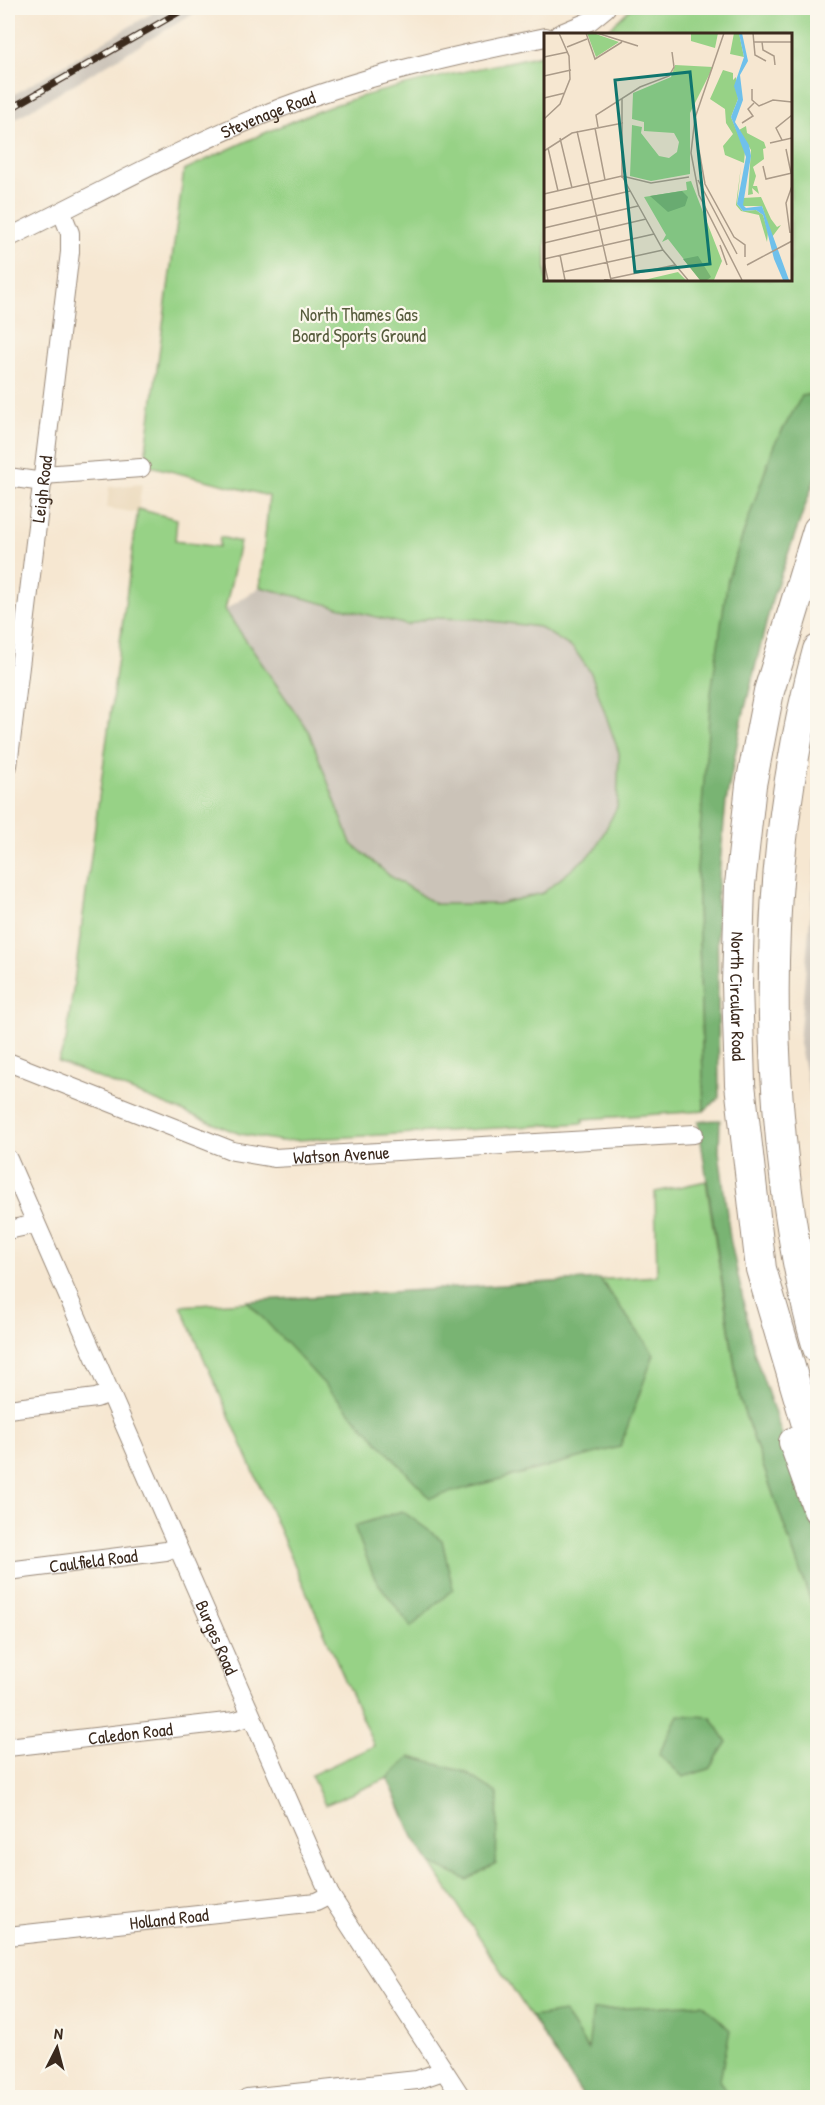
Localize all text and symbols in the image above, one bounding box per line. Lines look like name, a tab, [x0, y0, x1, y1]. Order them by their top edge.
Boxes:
inset map	[544, 33, 792, 280]
street label: Stevenage Road	[216, 84, 318, 144]
park label: North Thames Gas Board Sports Ground	[292, 302, 426, 348]
street label: Leigh Road	[25, 454, 58, 524]
street label: North Circular Road	[724, 931, 752, 1061]
street label: Watson Avenue	[292, 1139, 390, 1169]
street label: Caulfield Road	[48, 1542, 139, 1578]
street label: Burges Road	[190, 1596, 245, 1678]
street label: Caledon Road	[87, 1716, 174, 1750]
street label: Holland Road	[128, 1901, 210, 1935]
north arrow	[27, 2018, 87, 2078]
text: N	[53, 2022, 64, 2045]

